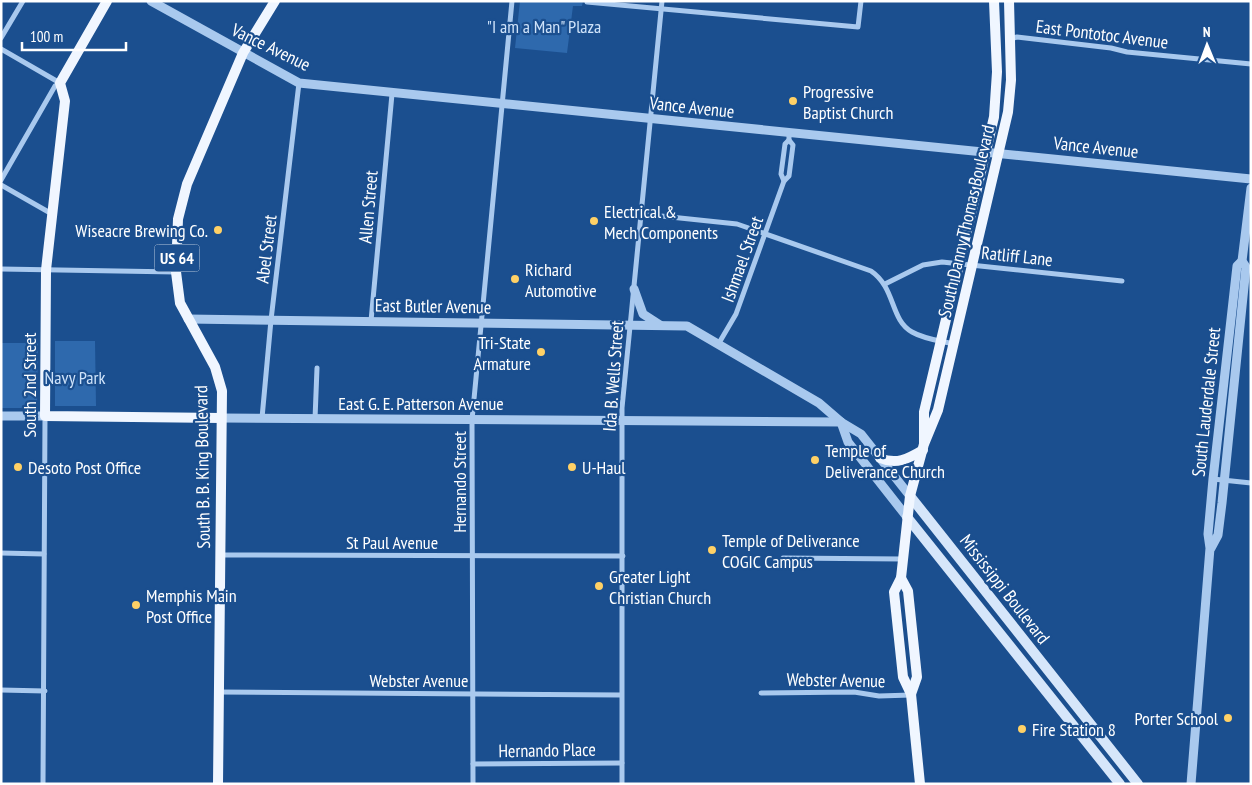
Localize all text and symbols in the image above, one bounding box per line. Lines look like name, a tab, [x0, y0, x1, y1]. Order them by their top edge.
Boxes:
street label: East Pontotoc Avenue	[1035, 14, 1169, 54]
park label: "I am a Man" Plaza	[487, 15, 601, 38]
street label: Vance Avenue	[227, 18, 314, 76]
scale bar	[22, 20, 126, 52]
north arrow	[1182, 20, 1232, 70]
text: N	[1203, 23, 1211, 41]
text: 100 m	[30, 27, 63, 46]
place label: Progressive Baptist Church	[803, 80, 893, 124]
street label: Vance Avenue	[647, 91, 736, 123]
marker: Progressive Baptist Church	[787, 95, 799, 107]
street label: South Danny Thomas Boulevard	[933, 122, 999, 320]
street label: Vance Avenue	[1051, 131, 1140, 163]
street label: Allen Street	[353, 169, 383, 245]
place label: Electrical & Mech Components	[604, 200, 718, 244]
street label: Abel Street	[250, 213, 282, 285]
street label: Ishmael Street	[716, 213, 768, 305]
marker: Electrical & Mech Components	[588, 215, 600, 227]
place label: Wiseacre Brewing Co.	[75, 219, 208, 242]
marker: Wiseacre Brewing Co.	[212, 224, 224, 236]
street label: Ratliff Lane	[980, 241, 1054, 271]
road number: US 64	[154, 244, 200, 272]
place label: Richard Automotive	[525, 258, 597, 302]
marker: Richard Automotive	[509, 273, 521, 285]
street label: East Butler Avenue	[375, 293, 491, 319]
street label: Ida B. Wells Street	[598, 320, 628, 432]
street label: South Lauderdale Street	[1187, 326, 1225, 478]
place label: Tri-State Armature	[474, 331, 531, 375]
street label: South 2nd Street	[18, 333, 41, 437]
marker: Tri-State Armature	[535, 346, 547, 358]
park label: Navy Park	[45, 366, 105, 389]
street label: South B. B. King Boulevard	[189, 385, 215, 549]
street label: East G. E. Patterson Avenue	[338, 392, 504, 415]
street label: Hernando Street	[448, 431, 471, 533]
place label: Temple of Deliverance Church	[825, 439, 945, 483]
marker: Temple of Deliverance Church	[809, 454, 821, 466]
place label: Desoto Post Office	[28, 456, 141, 479]
place label: U-Haul	[582, 456, 626, 479]
marker: Desoto Post Office	[12, 461, 24, 473]
marker: U-Haul	[566, 461, 578, 473]
place label: Temple of Deliverance COGIC Campus	[722, 529, 860, 573]
street label: Mississippi Boulevard	[955, 529, 1055, 649]
street label: St Paul Avenue	[346, 531, 438, 554]
marker: Temple of Deliverance COGIC Campus	[706, 544, 718, 556]
place label: Greater Light Christian Church	[609, 565, 711, 609]
marker: Greater Light Christian Church	[593, 580, 605, 592]
place label: Memphis Main Post Office	[146, 584, 237, 628]
marker: Memphis Main Post Office	[130, 599, 142, 611]
street label: Webster Avenue	[786, 668, 886, 692]
street label: Webster Avenue	[370, 669, 468, 692]
place label: Porter School	[1134, 707, 1219, 730]
marker: Porter School	[1222, 712, 1234, 724]
place label: Fire Station 8	[1032, 718, 1116, 741]
marker: Fire Station 8	[1016, 723, 1028, 735]
street label: Hernando Place	[498, 738, 596, 762]

